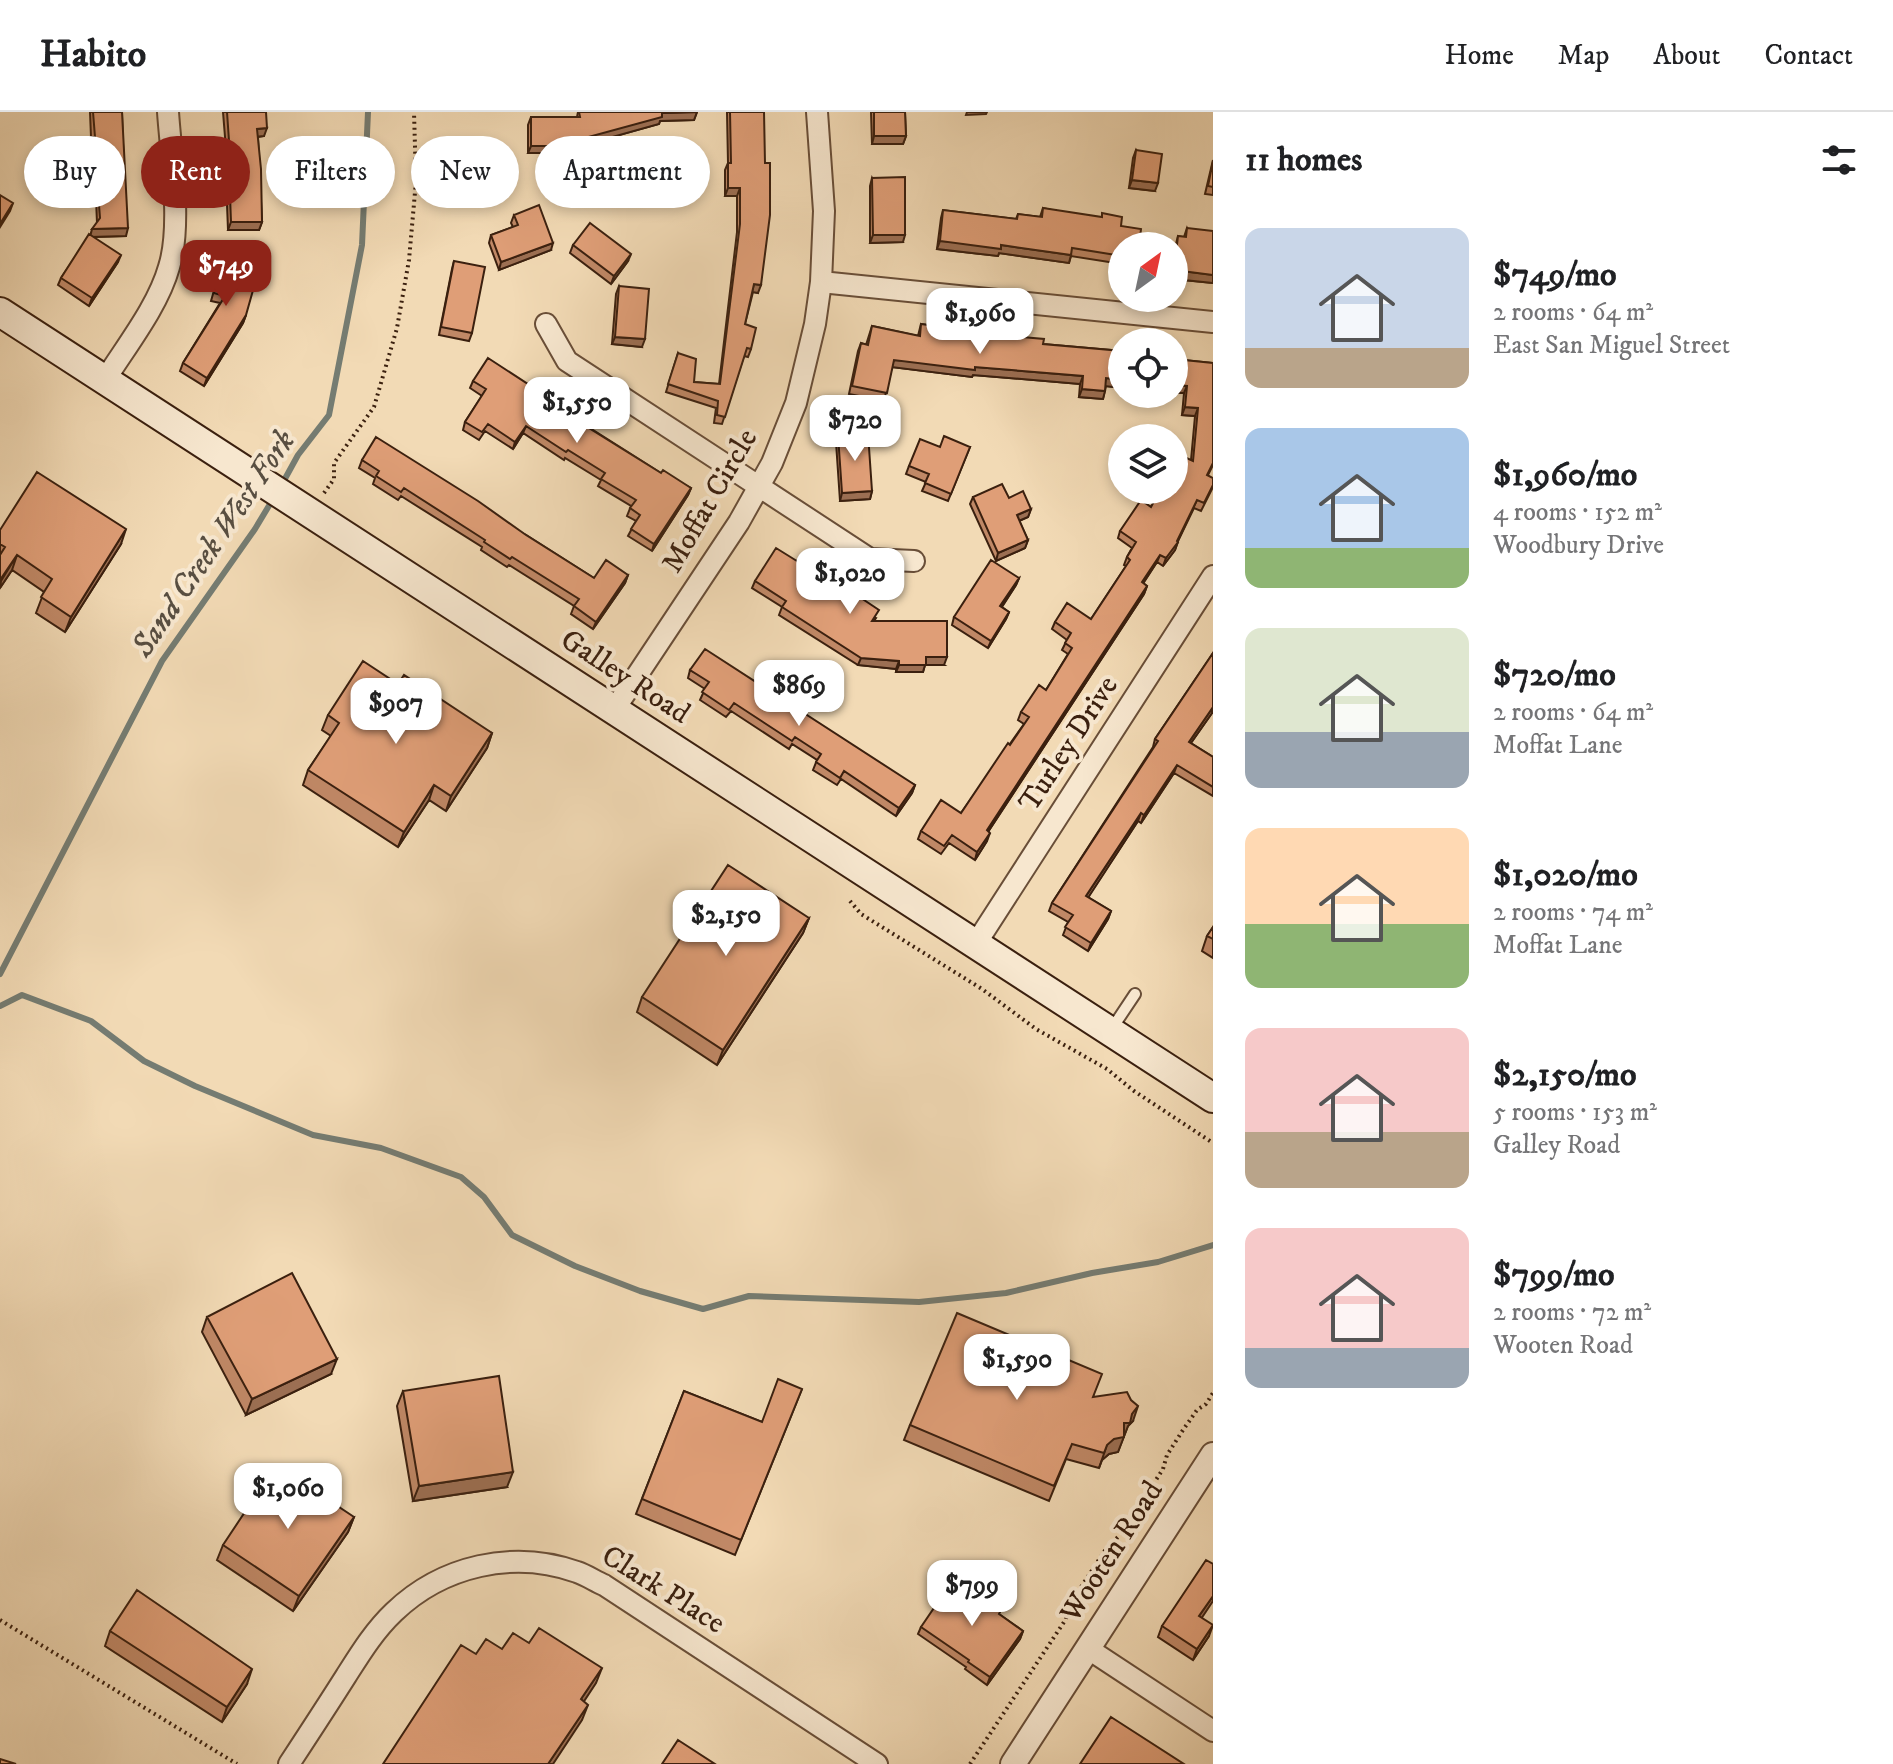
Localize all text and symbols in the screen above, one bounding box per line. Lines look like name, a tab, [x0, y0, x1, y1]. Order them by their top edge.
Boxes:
text: Habito	[40, 31, 146, 79]
text: Home	[1445, 38, 1514, 73]
text: Map	[1558, 38, 1609, 73]
text: About	[1653, 38, 1720, 73]
text: Contact	[1764, 38, 1853, 73]
chip: Buy	[24, 136, 125, 208]
chip: Rent	[141, 136, 250, 208]
chip: Filters	[266, 136, 395, 208]
chip: New	[411, 136, 519, 208]
chip: Apartment	[535, 136, 710, 208]
icon: filters	[1817, 138, 1861, 182]
text: 11 homes	[1245, 139, 1362, 181]
north arrow	[1108, 232, 1188, 312]
map controls	[1108, 232, 1188, 504]
pin: $749	[179, 240, 273, 308]
text: $749	[198, 249, 254, 282]
text: $749/mo	[1493, 254, 1617, 296]
icon: home	[1309, 260, 1405, 356]
pin: $1,960	[915, 288, 1045, 356]
text: 2 rooms · 64 m²	[1493, 296, 1653, 329]
text: $1,960	[944, 297, 1016, 330]
button: locate	[1108, 328, 1188, 408]
text: East San Miguel Street	[1493, 329, 1730, 362]
pin: $1,550	[512, 377, 642, 445]
text: $1,550	[542, 386, 612, 419]
pin: $720	[808, 395, 902, 463]
text: $720	[828, 404, 882, 437]
water label: Sand Creek West Fork	[123, 422, 305, 666]
street label: Moffat Circle	[654, 422, 766, 580]
button: layers	[1108, 424, 1188, 504]
text: $1,960/mo	[1493, 454, 1637, 496]
icon: home	[1309, 460, 1405, 556]
text: 4 rooms · 152 m²	[1493, 496, 1662, 529]
text: Woodbury Drive	[1493, 529, 1664, 562]
pin: $1,020	[785, 548, 915, 616]
text: $1,020	[814, 557, 886, 590]
street label: Galley Road	[553, 621, 697, 733]
text: $720/mo	[1493, 654, 1616, 696]
pin: $869	[752, 660, 846, 728]
icon: home	[1309, 660, 1405, 756]
text: $869	[772, 669, 826, 702]
street label: Turley Drive	[1011, 669, 1127, 819]
pin: $907	[349, 678, 443, 746]
text: $907	[369, 687, 423, 720]
text: 2 rooms · 64 m²	[1493, 696, 1653, 729]
text: Moffat Lane	[1493, 729, 1623, 762]
text: $1,020/mo	[1493, 854, 1638, 896]
icon: home	[1309, 860, 1405, 956]
pin: $2,150	[661, 890, 791, 958]
text: 2 rooms · 74 m²	[1493, 896, 1653, 929]
text: $2,150	[691, 899, 761, 932]
text: Moffat Lane	[1493, 929, 1623, 962]
text: $2,150/mo	[1493, 1054, 1636, 1096]
icon: home	[1309, 1060, 1405, 1156]
text: 5 rooms · 153 m²	[1493, 1096, 1657, 1129]
text: Galley Road	[1493, 1129, 1620, 1162]
text: $799/mo	[1493, 1254, 1615, 1296]
icon: home	[1309, 1260, 1405, 1356]
text: 2 rooms · 72 m²	[1493, 1296, 1651, 1329]
text: Wooten Road	[1493, 1329, 1633, 1362]
pin: $1,590	[952, 1334, 1082, 1402]
text: $1,590	[982, 1343, 1052, 1376]
pin: $1,060	[223, 1463, 353, 1531]
text: $1,060	[252, 1472, 324, 1505]
street label: Wooten Road	[1052, 1474, 1171, 1631]
street label: Clark Place	[595, 1538, 731, 1642]
pin: $799	[925, 1560, 1019, 1628]
text: $799	[945, 1569, 999, 1602]

